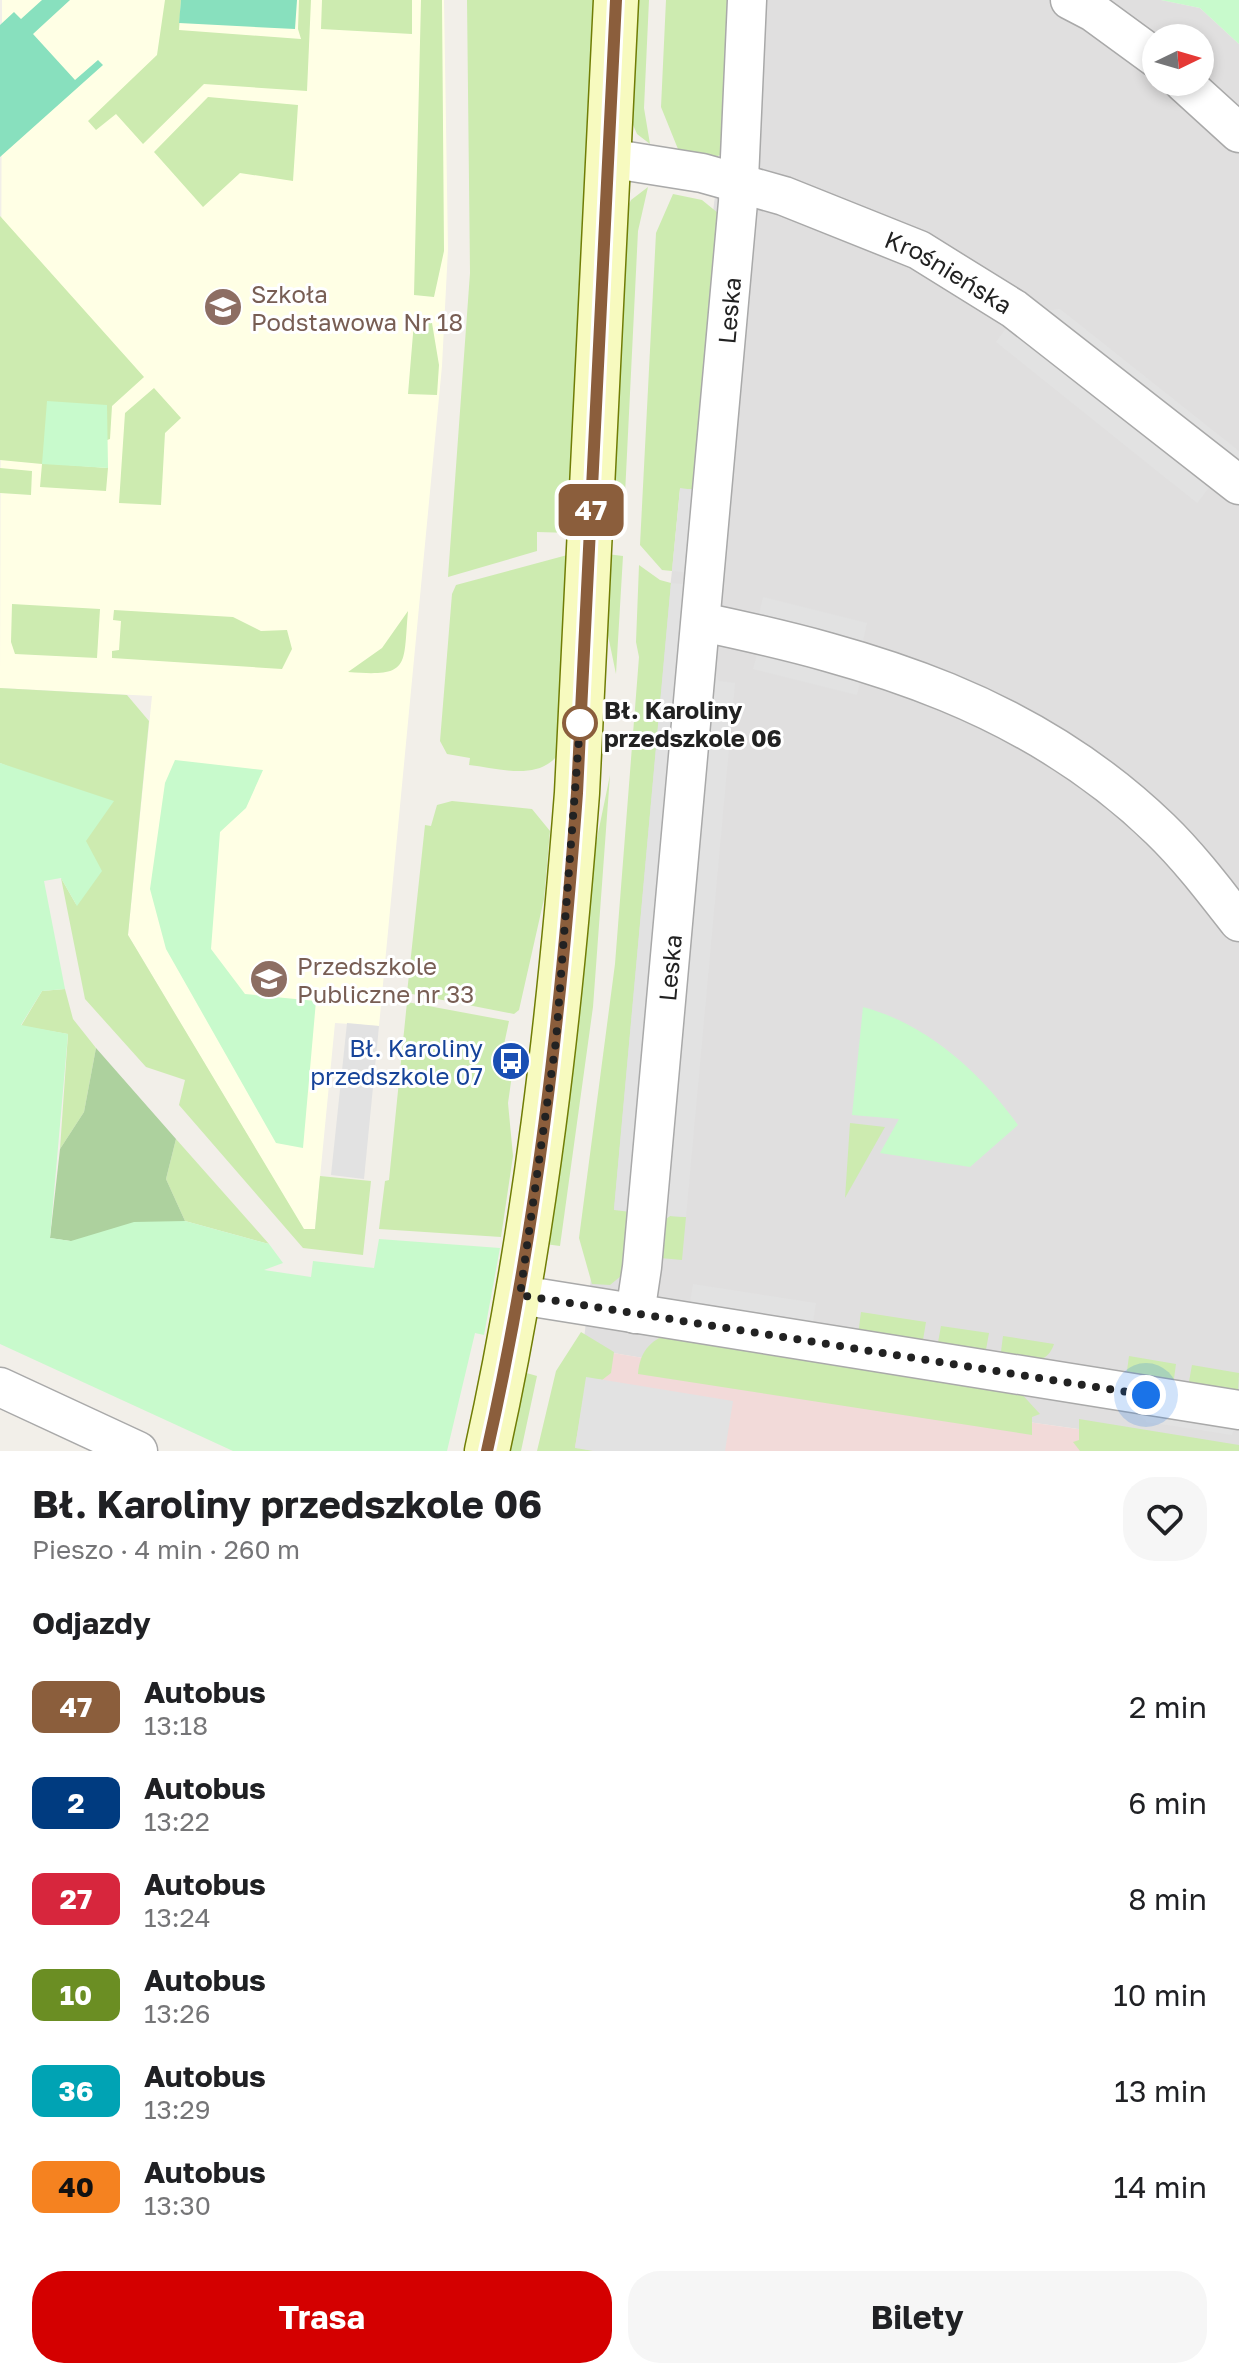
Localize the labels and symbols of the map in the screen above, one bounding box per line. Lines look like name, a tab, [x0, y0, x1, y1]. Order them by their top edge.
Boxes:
north arrow	[1142, 24, 1214, 96]
street label: Krośnieńska	[881, 224, 1018, 319]
street label: Leska	[711, 276, 746, 345]
place label: Szkoła Podstawowa Nr 18	[251, 279, 463, 336]
school or university icon: Szkoła Podstawowa Nr 18	[202, 286, 244, 328]
line badge: 47	[555, 484, 627, 536]
place label: Bł. Karoliny przedszkole 06	[604, 695, 782, 752]
marker: Bł. Karoliny przedszkole 06	[563, 706, 597, 740]
street label: Leska	[652, 933, 686, 1002]
place label: Przedszkole Publiczne nr 33	[297, 951, 474, 1008]
school or university icon: Przedszkole Publiczne nr 33	[248, 958, 290, 1000]
place label: Bł. Karoliny przedszkole 07	[310, 1033, 483, 1090]
bus stop icon: Bł. Karoliny przedszkole 07	[490, 1040, 532, 1082]
your location	[1126, 1375, 1166, 1415]

